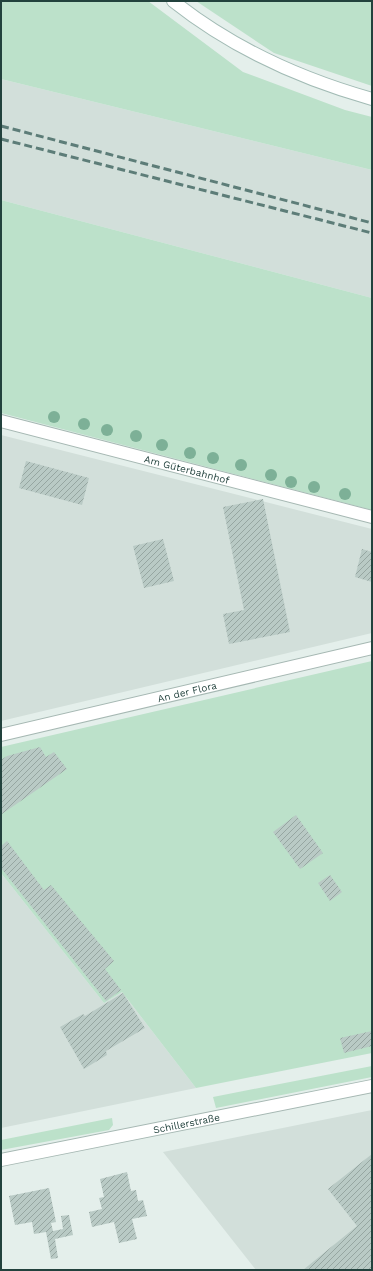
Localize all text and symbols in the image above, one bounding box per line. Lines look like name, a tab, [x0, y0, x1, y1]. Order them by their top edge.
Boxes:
street label: Am Güterbahnhof	[143, 453, 231, 485]
street label: An der Flora	[156, 679, 218, 704]
street label: Schillerstraße	[152, 1111, 221, 1135]

